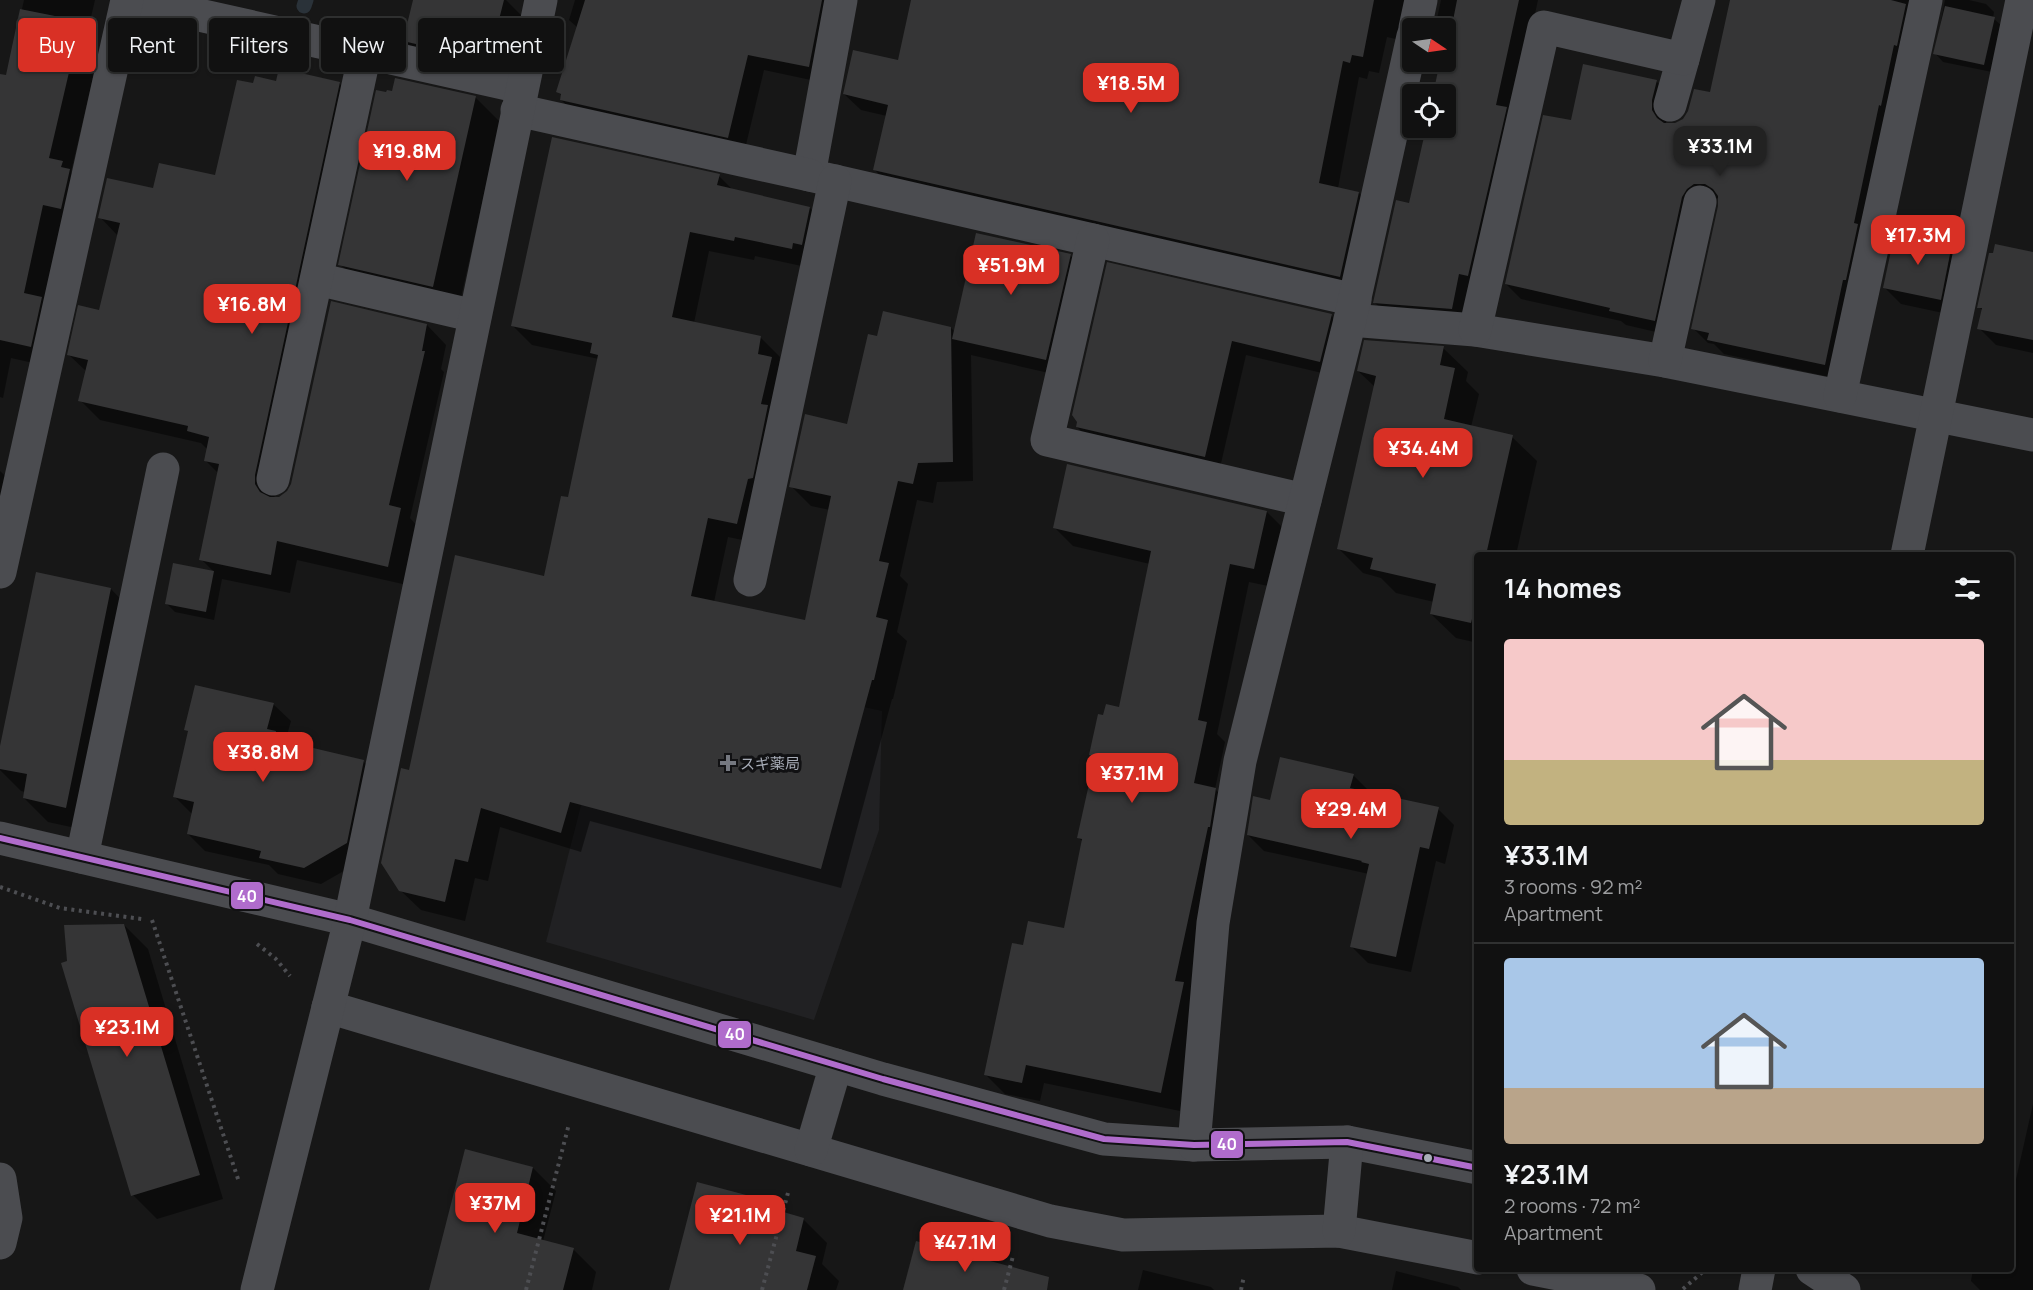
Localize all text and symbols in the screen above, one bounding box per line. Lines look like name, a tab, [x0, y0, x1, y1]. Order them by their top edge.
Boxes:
chip: Buy	[18, 18, 96, 72]
chip: Rent	[108, 18, 197, 72]
chip: Filters	[209, 18, 309, 72]
chip: New	[321, 18, 406, 72]
chip: Apartment	[418, 18, 564, 72]
north arrow	[1402, 18, 1456, 72]
map controls	[1402, 18, 1456, 138]
pin: ¥18.5M	[1082, 63, 1180, 114]
text: ¥18.5M	[1097, 69, 1165, 96]
button: locate	[1402, 84, 1456, 138]
pin: ¥33.1M	[1671, 126, 1769, 177]
pin: ¥19.8M	[358, 131, 456, 182]
text: ¥33.1M	[1687, 132, 1753, 159]
text: ¥19.8M	[373, 137, 441, 164]
pin: ¥17.3M	[1869, 215, 1967, 266]
text: ¥17.3M	[1885, 221, 1951, 248]
pin: ¥51.9M	[962, 245, 1060, 296]
text: ¥51.9M	[977, 251, 1045, 278]
pin: ¥16.8M	[203, 284, 301, 335]
text: ¥16.8M	[218, 290, 286, 317]
pin: ¥34.4M	[1374, 428, 1472, 479]
text: ¥34.4M	[1388, 434, 1458, 461]
text: 14 homes	[1504, 570, 1622, 606]
icon: filters	[1951, 572, 1984, 605]
icon: home	[1690, 678, 1798, 786]
pin: ¥38.8M	[214, 732, 312, 783]
text: ¥38.8M	[227, 738, 299, 765]
place label: スギ薬局	[740, 753, 800, 774]
pin: ¥37.1M	[1083, 753, 1181, 804]
marker: スギ薬局	[721, 756, 735, 770]
text: ¥37.1M	[1100, 759, 1164, 786]
pin: ¥29.4M	[1302, 789, 1400, 840]
text: ¥29.4M	[1315, 795, 1387, 822]
text: ¥33.1M	[1504, 837, 1589, 873]
text: 3 rooms · 92 m²	[1504, 873, 1643, 900]
line badge: 40	[230, 881, 264, 910]
text: 40	[237, 885, 257, 907]
text: Apartment	[1504, 900, 1603, 927]
icon: home	[1690, 997, 1798, 1105]
pin: ¥23.1M	[78, 1007, 176, 1058]
text: ¥23.1M	[94, 1013, 160, 1040]
line badge: 40	[717, 1020, 752, 1049]
text: 40	[725, 1023, 745, 1045]
line badge: 40	[1210, 1130, 1244, 1159]
text: 40	[1217, 1133, 1237, 1155]
unlabelled marker	[1422, 1152, 1434, 1164]
text: ¥23.1M	[1504, 1156, 1589, 1192]
pin: ¥37M	[459, 1183, 531, 1234]
text: ¥37M	[469, 1189, 521, 1216]
text: 2 rooms · 72 m²	[1504, 1192, 1640, 1219]
pin: ¥21.1M	[691, 1195, 789, 1246]
text: ¥21.1M	[709, 1201, 771, 1228]
text: Apartment	[1504, 1219, 1603, 1246]
pin: ¥47.1M	[916, 1222, 1014, 1273]
text: ¥47.1M	[934, 1228, 996, 1255]

